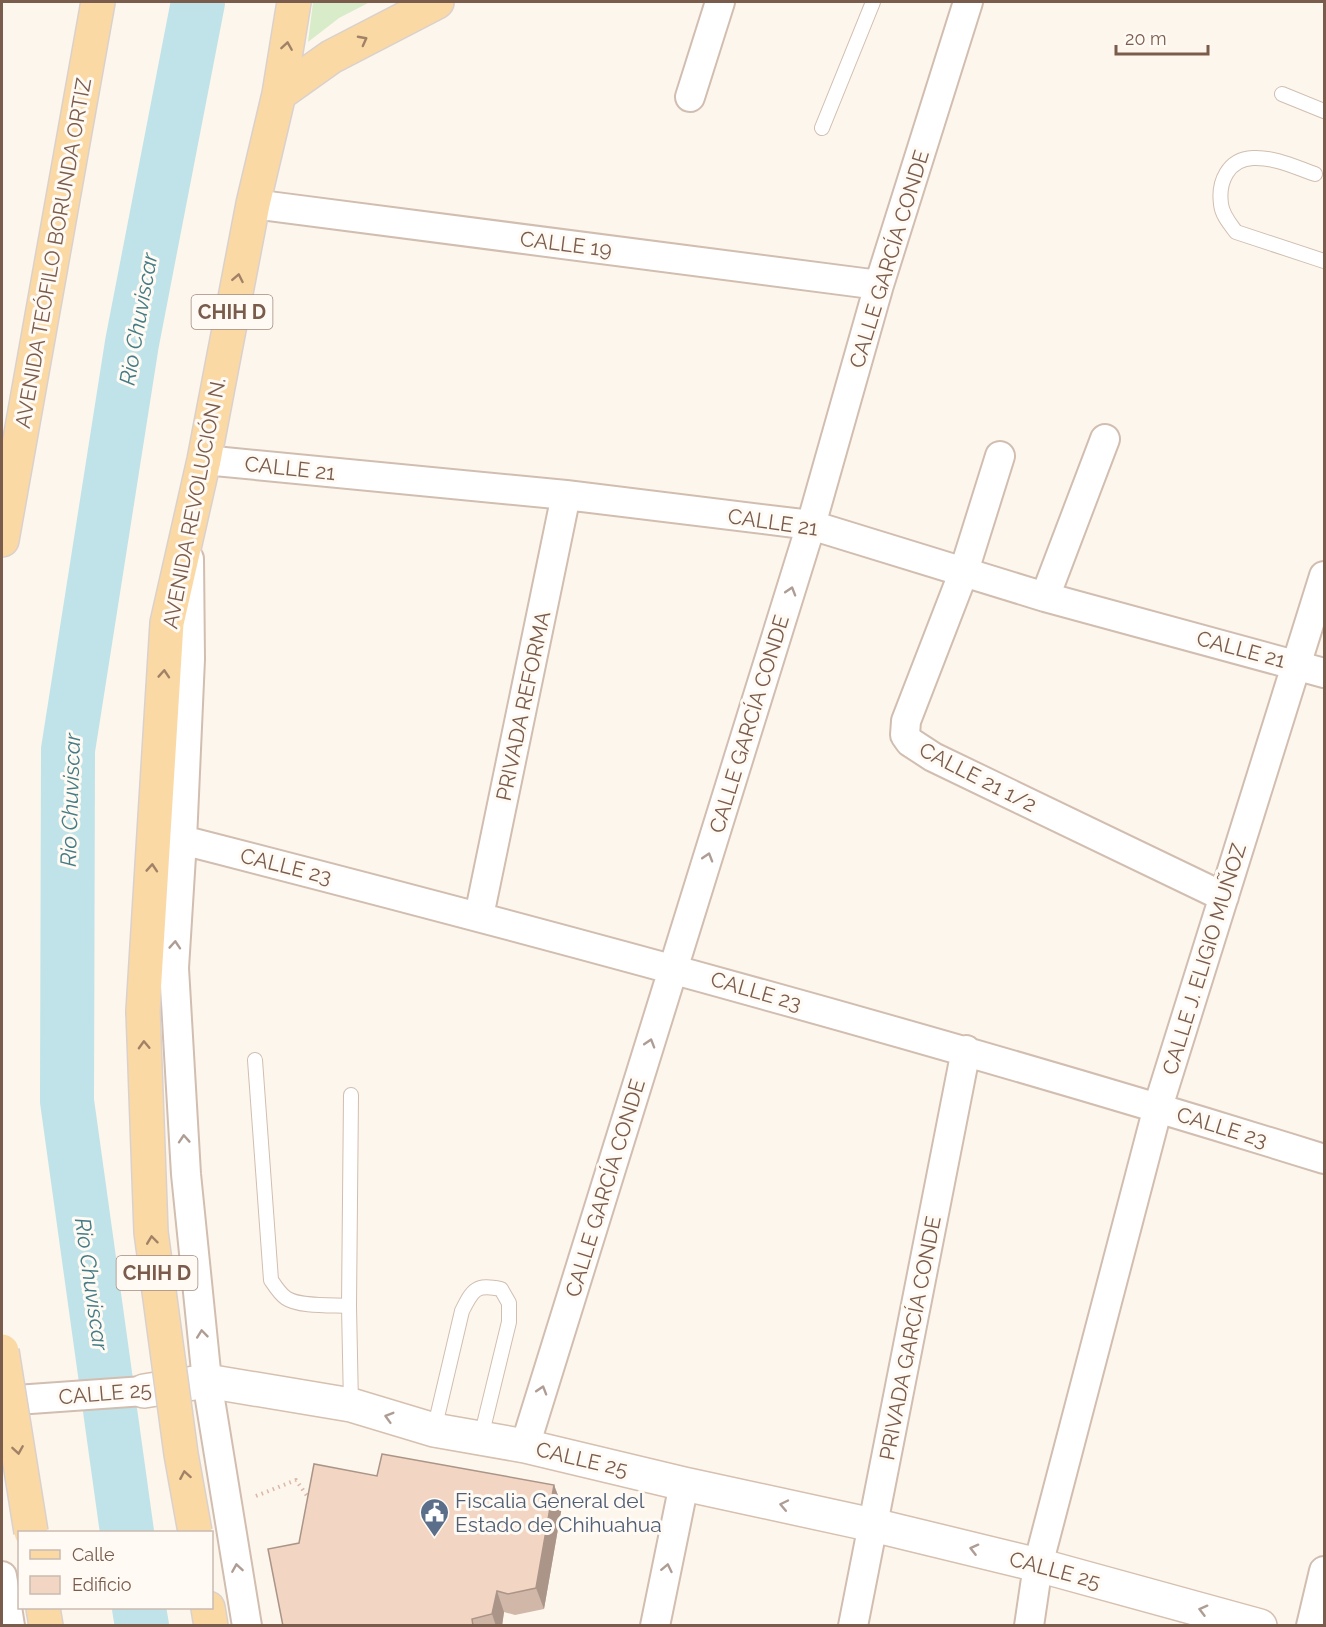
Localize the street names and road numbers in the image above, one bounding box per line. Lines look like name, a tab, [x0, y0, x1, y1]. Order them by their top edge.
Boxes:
street label: AVENIDA TEÓFILO BORUNDA ORTIZ	[10, 76, 96, 430]
street label: CALLE GARCÍA CONDE	[844, 147, 934, 371]
street label: CALLE 19	[519, 226, 613, 262]
road number: CHIH D	[192, 295, 272, 329]
street label: AVENIDA REVOLUCIÓN N.	[157, 375, 231, 631]
street label: CALLE 21	[243, 451, 337, 485]
street label: CALLE 21	[726, 503, 820, 541]
street label: PRIVADA REFORMA	[491, 609, 555, 803]
street label: CALLE GARCÍA CONDE	[704, 612, 794, 836]
street label: CALLE 21	[1194, 625, 1288, 673]
street label: CALLE 21 1/2	[915, 737, 1041, 817]
street label: CALLE J. ELIGIO MUÑOZ	[1157, 840, 1251, 1078]
street label: CALLE 23	[238, 843, 334, 889]
street label: CALLE 23	[708, 966, 804, 1016]
street label: CALLE GARCÍA CONDE	[560, 1076, 650, 1300]
street label: CALLE 23	[1174, 1101, 1270, 1153]
street label: PRIVADA GARCÍA CONDE	[874, 1214, 946, 1462]
road number: CHIH D	[116, 1256, 198, 1290]
street label: CALLE 25	[57, 1376, 153, 1410]
street label: CALLE 25	[534, 1436, 630, 1482]
street label: CALLE 25	[1007, 1546, 1103, 1594]

